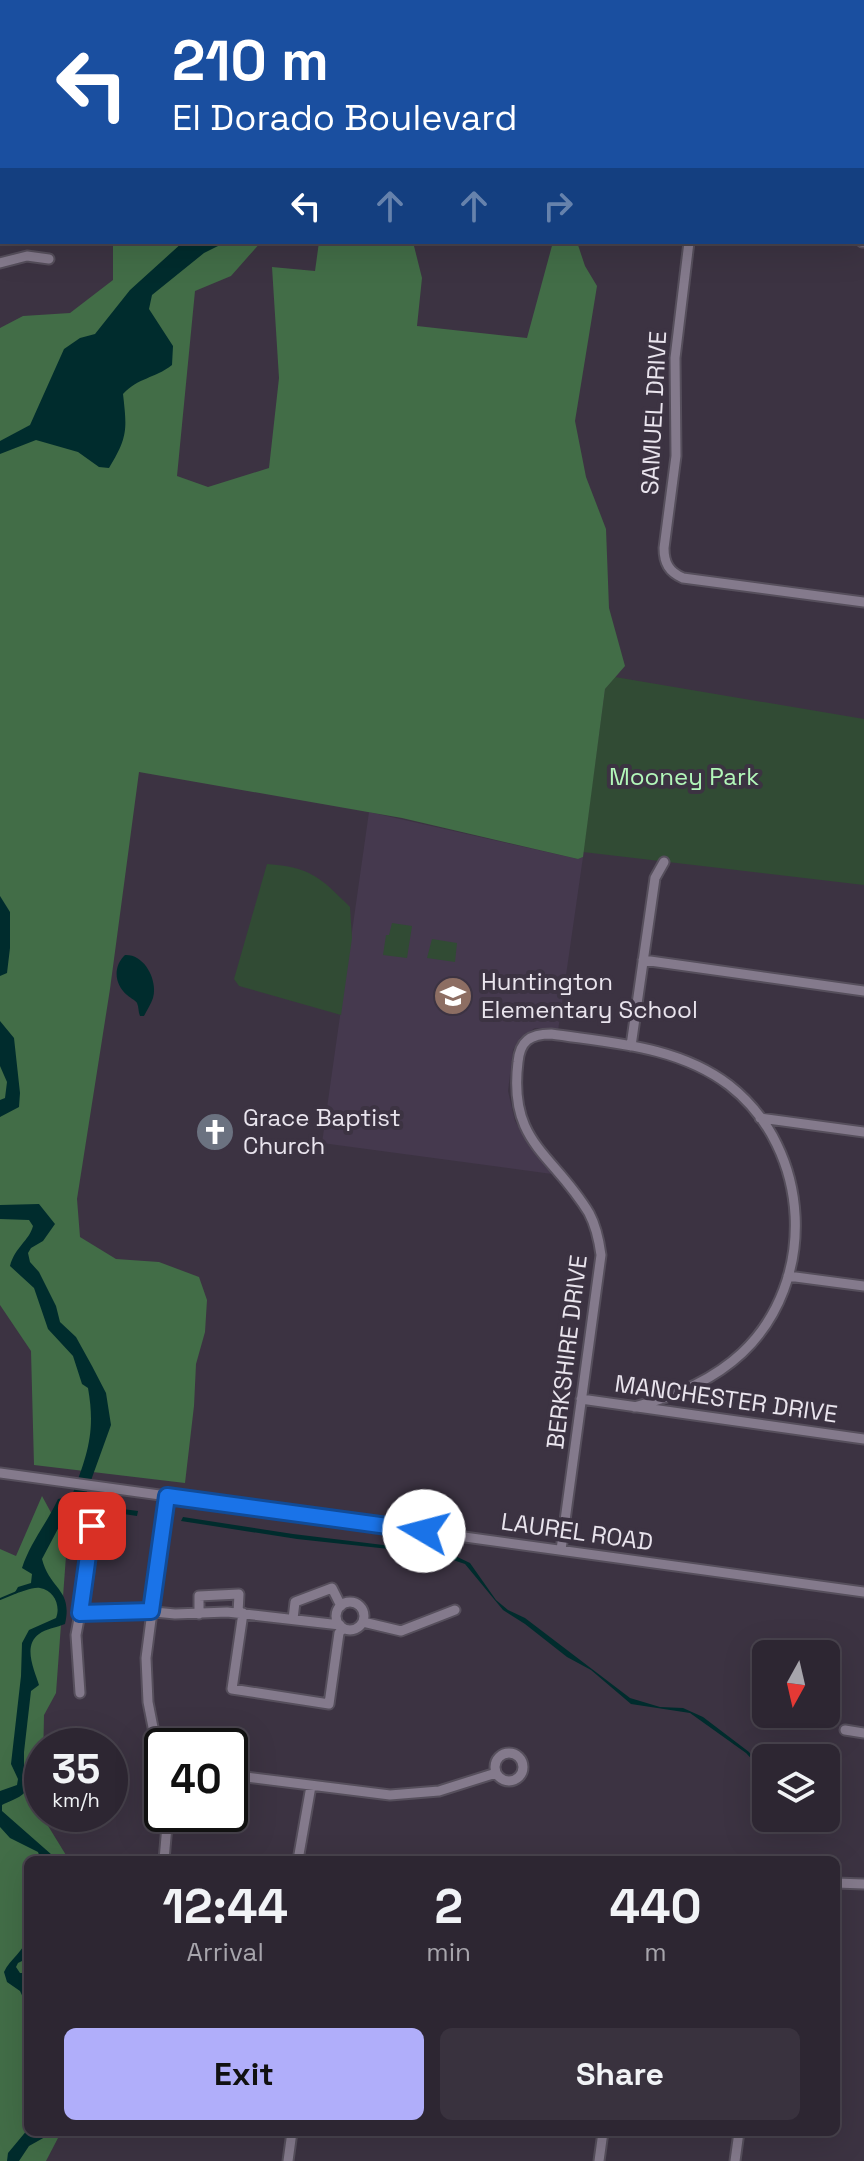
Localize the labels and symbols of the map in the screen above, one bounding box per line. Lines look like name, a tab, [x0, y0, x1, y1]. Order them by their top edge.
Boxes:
street label: SAMUEL DRIVE	[634, 330, 673, 496]
park label: Mooney Park	[609, 761, 759, 792]
place label: Huntington Elementary School	[481, 966, 698, 1025]
school or university icon: Huntington Elementary School	[432, 975, 474, 1017]
place label: Grace Baptist Church	[243, 1102, 401, 1161]
church icon: Grace Baptist Church	[194, 1111, 236, 1153]
street label: BERKSHIRE DRIVE	[539, 1253, 594, 1451]
street label: MANCHESTER DRIVE	[613, 1368, 839, 1429]
position arrow	[382, 1489, 466, 1573]
pin	[58, 1492, 126, 1560]
street label: LAUREL ROAD	[499, 1505, 655, 1558]
north arrow	[752, 1640, 840, 1728]
speed limit sign: 40	[144, 1728, 248, 1832]

